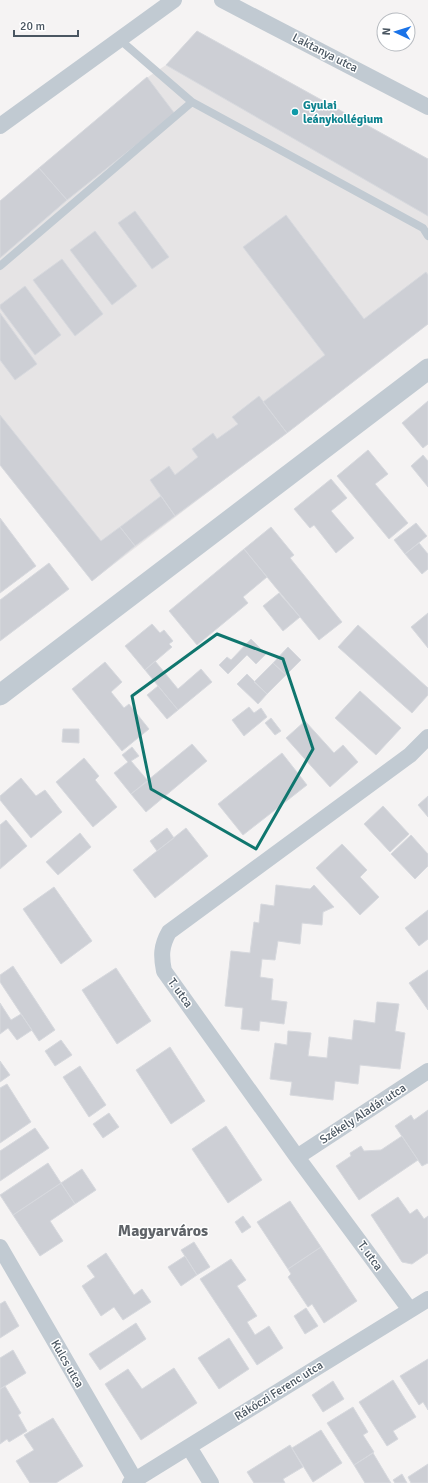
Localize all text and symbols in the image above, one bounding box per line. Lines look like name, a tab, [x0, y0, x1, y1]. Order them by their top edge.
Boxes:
scale bar	[14, 12, 78, 38]
north arrow	[376, 12, 416, 52]
text: 20 m	[20, 19, 45, 34]
text: N	[380, 27, 393, 36]
street label: Laktanya utca	[290, 30, 360, 76]
place label: Gyulai leánykollégium	[303, 98, 383, 127]
marker: Gyulai leánykollégium	[290, 107, 300, 117]
street label: T. utca	[164, 975, 196, 1011]
street label: Székely Aladár utca	[317, 1081, 409, 1147]
district label: Magyarváros	[118, 1221, 208, 1241]
street label: T. utca	[354, 1238, 386, 1274]
street label: Kulcs utca	[47, 1337, 87, 1391]
street label: Rákóczi Ferenc utca	[232, 1358, 326, 1424]

